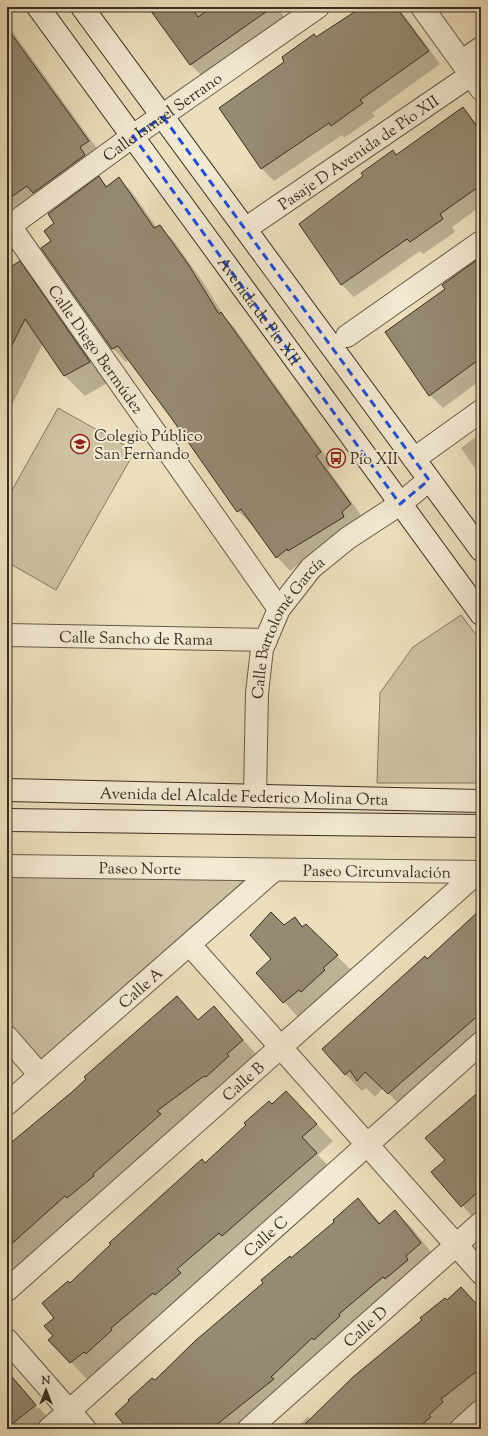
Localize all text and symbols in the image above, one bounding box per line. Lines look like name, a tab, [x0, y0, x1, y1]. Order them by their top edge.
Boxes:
street label: Calle Ismael Serrano	[99, 68, 228, 168]
street label: Pasaje D Avenida de Pío XII	[275, 91, 445, 217]
street label: Avenida de Pío XII	[210, 253, 305, 371]
street label: Calle Diego Bermúdez	[41, 281, 147, 419]
place label: Colegio Público San Fernando	[94, 426, 203, 467]
school or university icon: Colegio Público San Fernando	[69, 433, 91, 455]
bus stop icon: Pío XII	[325, 447, 347, 469]
place label: Pío XII	[350, 449, 398, 472]
street label: Calle Bartolomé García	[247, 552, 331, 700]
street label: Calle Sancho de Rama	[59, 627, 214, 653]
street label: Avenida del Alcalde Federico Molina Orta	[99, 783, 389, 813]
street label: Paseo Norte	[99, 858, 181, 882]
street label: Paseo Circunvalación	[303, 861, 452, 886]
street label: Calle A	[114, 963, 169, 1015]
street label: Calle B	[218, 1058, 271, 1108]
street label: Calle C	[240, 1212, 294, 1264]
street label: Calle D	[339, 1302, 394, 1354]
north arrow	[26, 1370, 66, 1410]
text: N	[41, 1373, 51, 1389]

